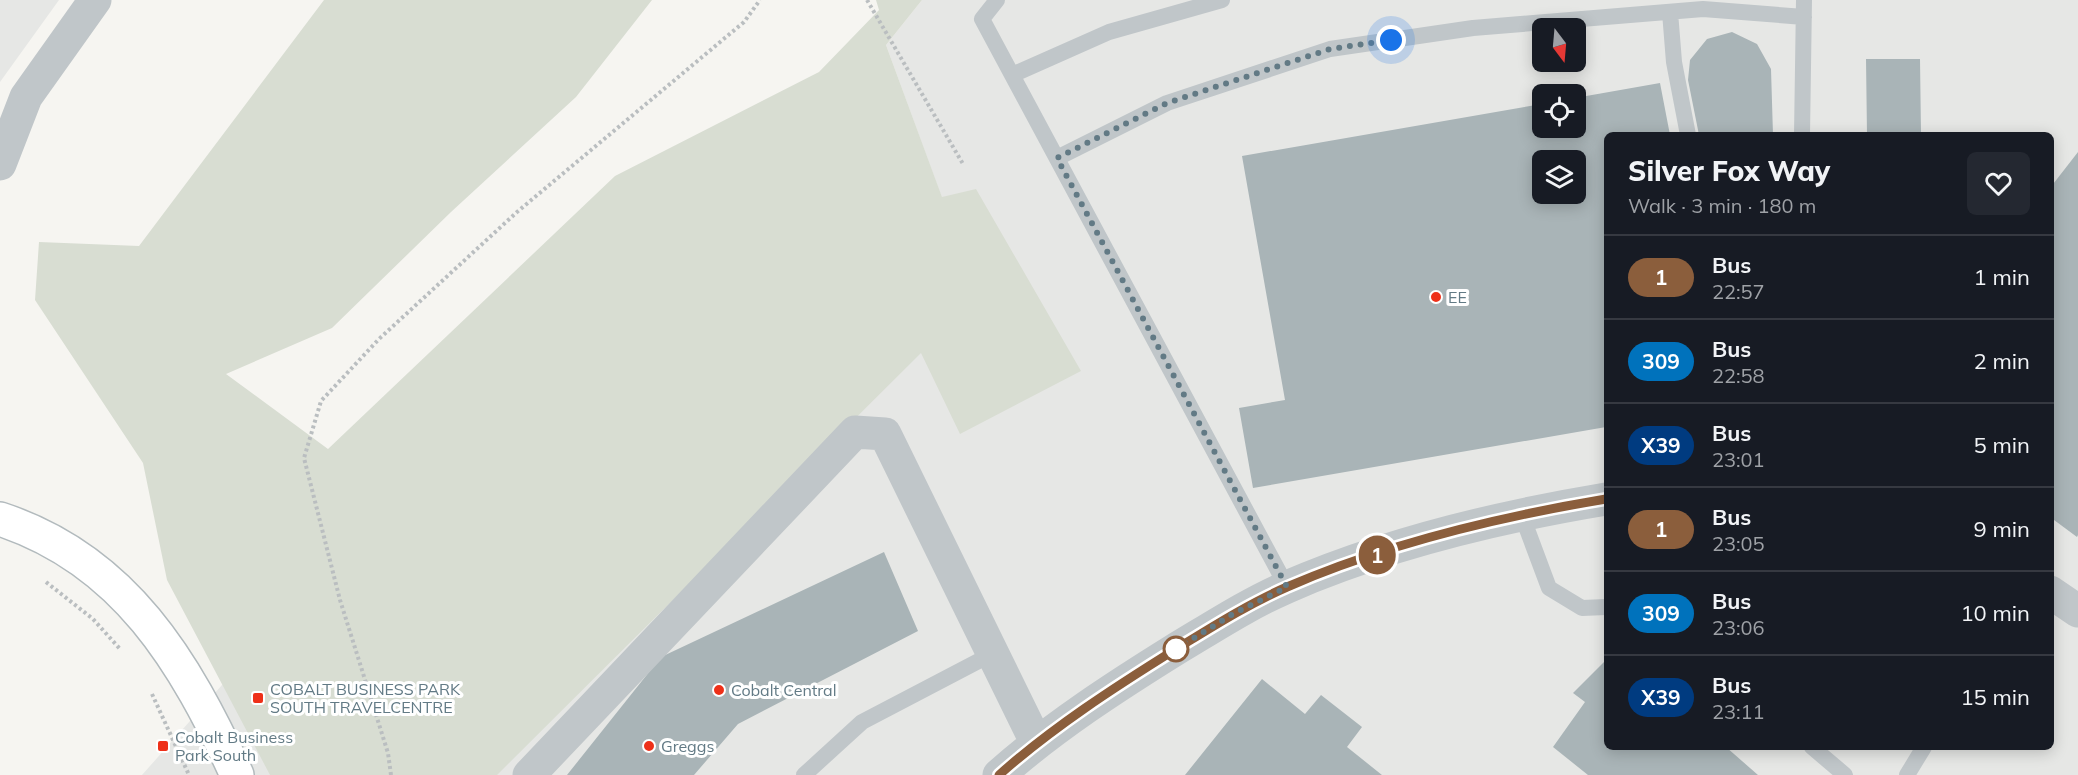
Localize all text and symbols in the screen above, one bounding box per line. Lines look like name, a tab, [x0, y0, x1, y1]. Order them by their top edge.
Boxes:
north arrow	[1532, 18, 1586, 72]
map controls	[1532, 18, 1586, 204]
your location	[1376, 25, 1406, 55]
button: locate	[1532, 84, 1586, 138]
button: layers	[1532, 150, 1586, 204]
button: heart	[1967, 152, 2030, 215]
text: Silver Fox Way	[1628, 153, 1830, 188]
text: Walk · 3 min · 180 m	[1628, 193, 1816, 218]
text: Bus	[1712, 251, 1751, 279]
text: 1 min	[1974, 263, 2030, 291]
text: 1	[1655, 264, 1667, 290]
text: 22:57	[1712, 279, 1765, 304]
place label: EE	[1448, 287, 1467, 307]
marker: EE	[1429, 290, 1443, 304]
text: Bus	[1712, 335, 1751, 363]
text: 2 min	[1974, 347, 2030, 375]
text: 309	[1642, 348, 1680, 374]
text: 22:58	[1712, 363, 1765, 388]
text: Bus	[1712, 419, 1751, 447]
text: 5 min	[1974, 431, 2030, 459]
text: X39	[1641, 432, 1681, 458]
text: 23:01	[1712, 447, 1765, 472]
text: Bus	[1712, 503, 1751, 531]
text: 9 min	[1974, 515, 2030, 543]
text: 1	[1655, 516, 1667, 542]
text: 23:05	[1712, 531, 1765, 556]
line badge: 1	[1358, 536, 1396, 574]
text: 1	[1371, 542, 1383, 568]
text: Bus	[1712, 587, 1751, 615]
text: 10 min	[1960, 599, 2030, 627]
text: 309	[1642, 600, 1680, 626]
text: 23:06	[1712, 615, 1765, 640]
unlabelled marker	[1163, 636, 1189, 662]
text: Bus	[1712, 671, 1751, 699]
place label: COBALT BUSINESS PARK SOUTH TRAVELCENTRE	[270, 679, 461, 717]
place label: Cobalt Central	[731, 680, 837, 700]
marker: Cobalt Central	[712, 683, 726, 697]
text: 15 min	[1960, 683, 2030, 711]
text: X39	[1641, 684, 1681, 710]
marker: COBALT BUSINESS PARK SOUTH TRAVELCENTRE	[251, 691, 265, 705]
text: 23:11	[1712, 699, 1765, 724]
place label: Cobalt Business Park South	[175, 727, 293, 765]
place label: Greggs	[661, 736, 714, 756]
marker: Cobalt Business Park South	[156, 739, 170, 753]
marker: Greggs	[642, 739, 656, 753]

